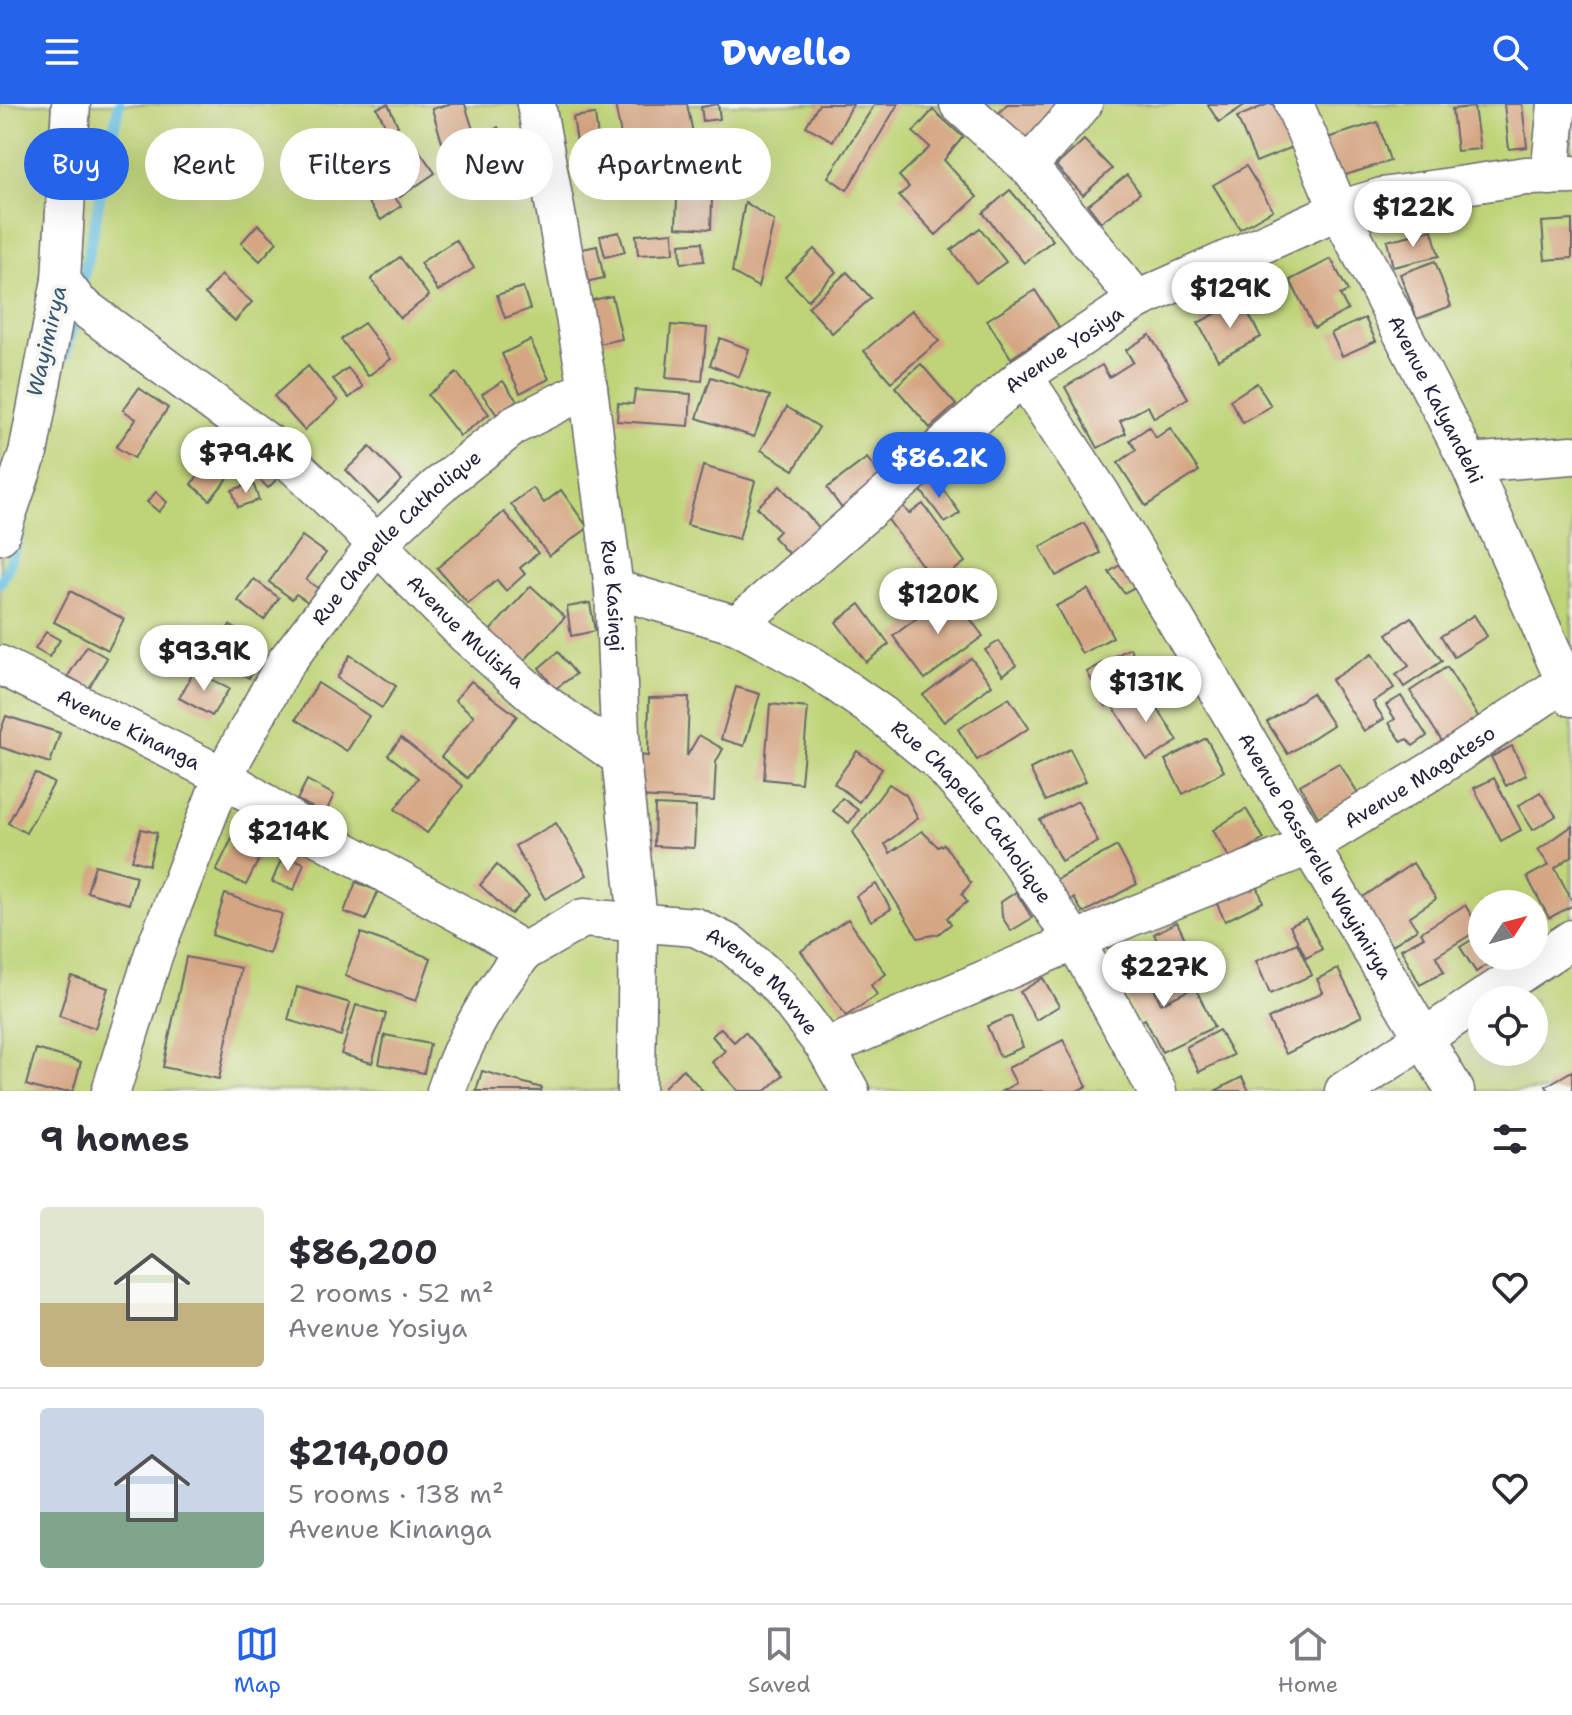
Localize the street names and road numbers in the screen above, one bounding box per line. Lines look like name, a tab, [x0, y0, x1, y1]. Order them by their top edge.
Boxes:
street label: Avenue Yosiya	[999, 299, 1129, 399]
street label: Avenue Kalyandehi	[1382, 311, 1489, 488]
street label: Rue Chapelle Catholique	[306, 444, 486, 630]
street label: Rue Kasingi	[595, 538, 630, 652]
street label: Avenue Mulisha	[401, 569, 531, 694]
street label: Avenue Kinanga	[53, 683, 205, 776]
street label: Rue Chapelle Catholique	[886, 715, 1058, 908]
street label: Avenue Magateso	[1339, 719, 1500, 834]
street label: Avenue Passerelle Wayimirya	[1232, 728, 1399, 984]
street label: Avenue Mavwe	[702, 921, 824, 1040]

